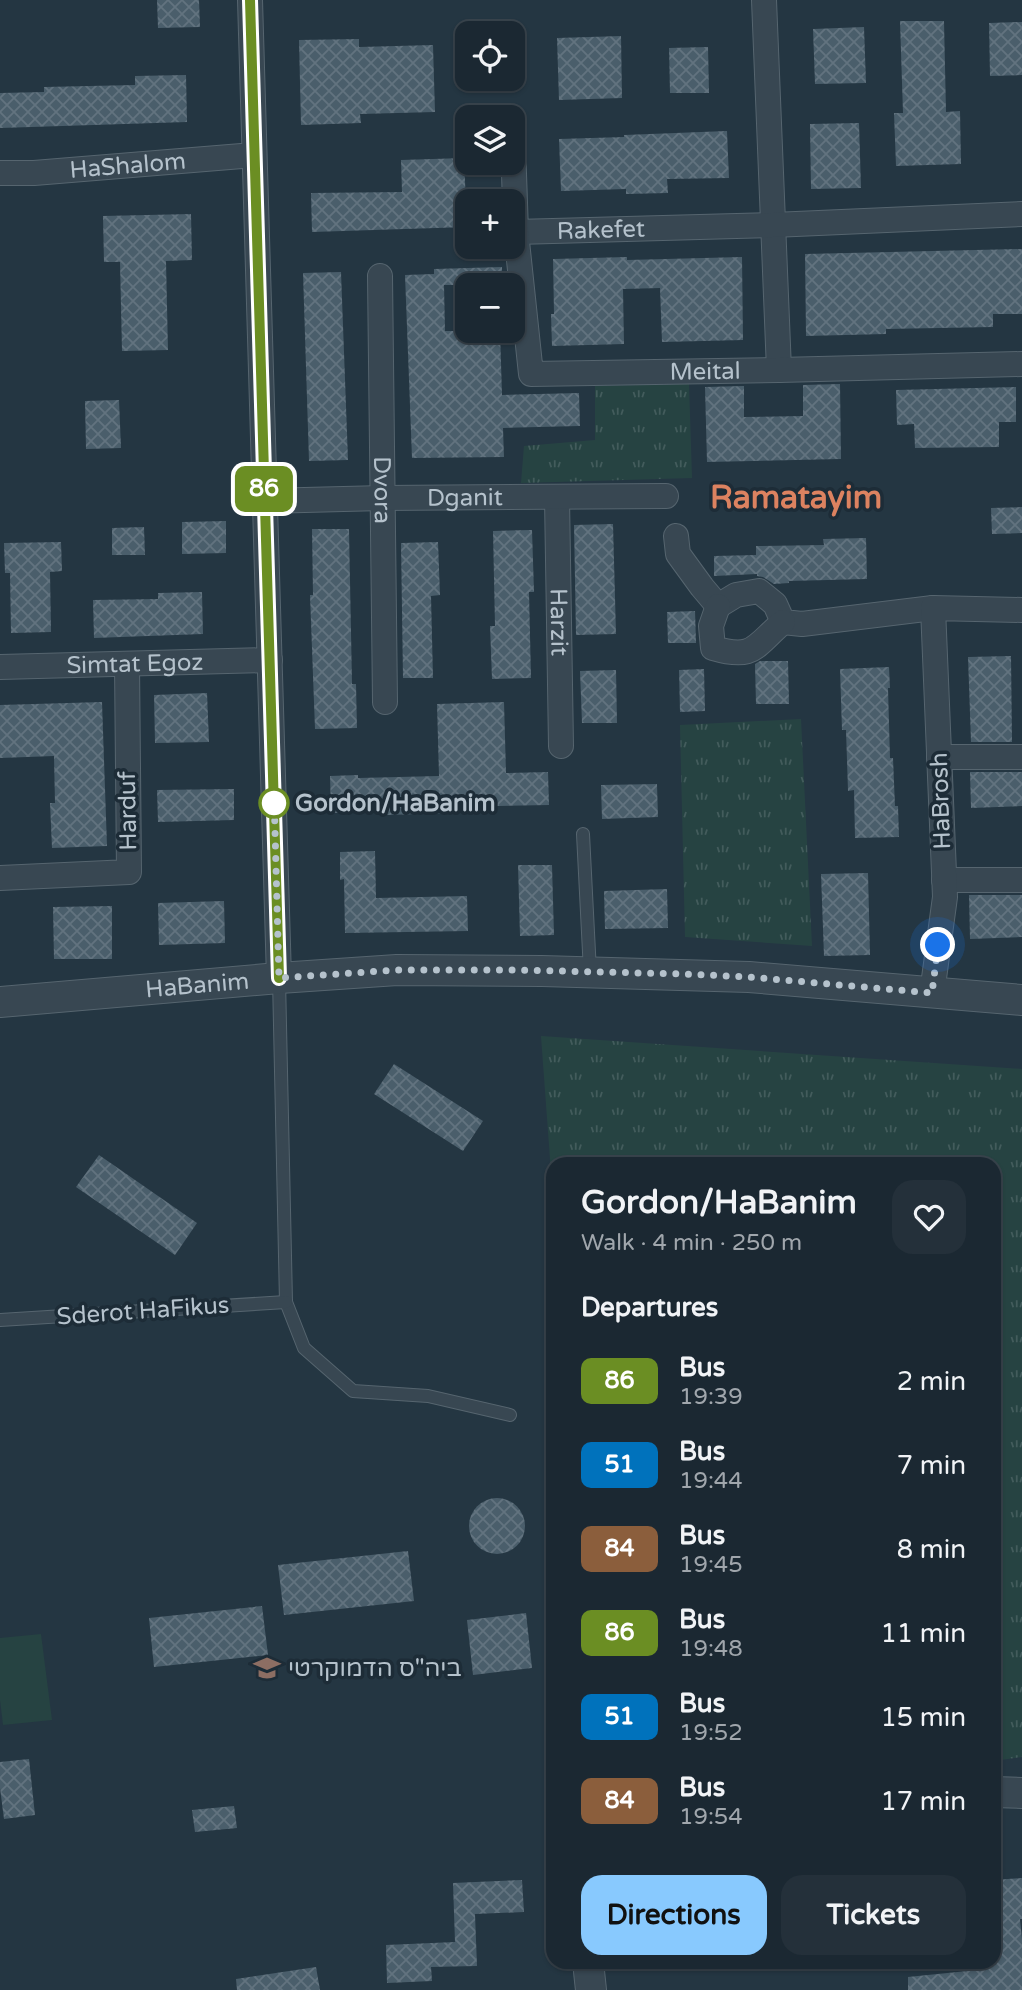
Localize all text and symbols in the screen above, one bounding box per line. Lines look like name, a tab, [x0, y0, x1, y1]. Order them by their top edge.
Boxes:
map controls	[455, 21, 525, 343]
button: locate	[455, 21, 525, 91]
button: layers	[455, 105, 525, 175]
street label: HaShalom	[68, 146, 187, 185]
button: +	[455, 189, 525, 259]
street label: Rakefet	[556, 214, 645, 245]
button: −	[455, 273, 525, 343]
street label: Meital	[669, 356, 741, 386]
street label: Dvora	[368, 456, 397, 524]
line badge: 86	[232, 466, 296, 512]
text: 86	[249, 474, 279, 503]
district label: Ramatayim	[710, 479, 882, 517]
street label: Dganit	[427, 483, 503, 512]
street label: Harzit	[544, 588, 574, 656]
street label: Simtat Egoz	[66, 647, 204, 680]
street label: HaBrosh	[925, 752, 957, 850]
street label: Harduf	[113, 770, 143, 851]
marker: Gordon/HaBanim	[259, 788, 289, 818]
place label: Gordon/HaBanim	[295, 789, 496, 818]
your location	[920, 927, 955, 962]
street label: HaBanim	[144, 966, 250, 1004]
button: heart	[892, 1180, 966, 1254]
text: Gordon/HaBanim	[581, 1183, 857, 1222]
text: Walk · 4 min · 250 m	[581, 1229, 802, 1257]
street label: Sderot HaFikus	[56, 1290, 230, 1332]
text: Departures	[581, 1292, 718, 1323]
text: Bus	[679, 1352, 725, 1383]
text: 86	[604, 1366, 635, 1395]
text: 2 min	[897, 1366, 966, 1397]
text: 19:39	[679, 1383, 743, 1411]
text: Bus	[679, 1436, 725, 1467]
text: 51	[604, 1450, 635, 1479]
text: 7 min	[897, 1450, 966, 1481]
text: 19:44	[679, 1467, 743, 1495]
text: Bus	[679, 1520, 725, 1551]
text: 84	[604, 1534, 635, 1563]
text: 8 min	[897, 1534, 966, 1565]
text: 19:45	[679, 1551, 743, 1579]
text: Bus	[679, 1604, 725, 1635]
text: 86	[604, 1618, 635, 1647]
text: 11 min	[880, 1618, 966, 1649]
text: 19:48	[679, 1635, 743, 1663]
school or university icon: ביה"ס הדמוקרטי	[252, 1653, 282, 1683]
place label: ביה"ס הדמוקרטי	[288, 1654, 462, 1683]
text: Bus	[679, 1688, 725, 1719]
text: 51	[604, 1702, 635, 1731]
text: 15 min	[880, 1702, 966, 1733]
text: 19:52	[679, 1719, 743, 1747]
text: Bus	[679, 1772, 725, 1803]
text: 84	[604, 1786, 635, 1815]
text: 17 min	[880, 1786, 966, 1817]
text: 19:54	[679, 1803, 743, 1831]
button: Directions	[581, 1875, 767, 1955]
button: Tickets	[781, 1875, 966, 1955]

